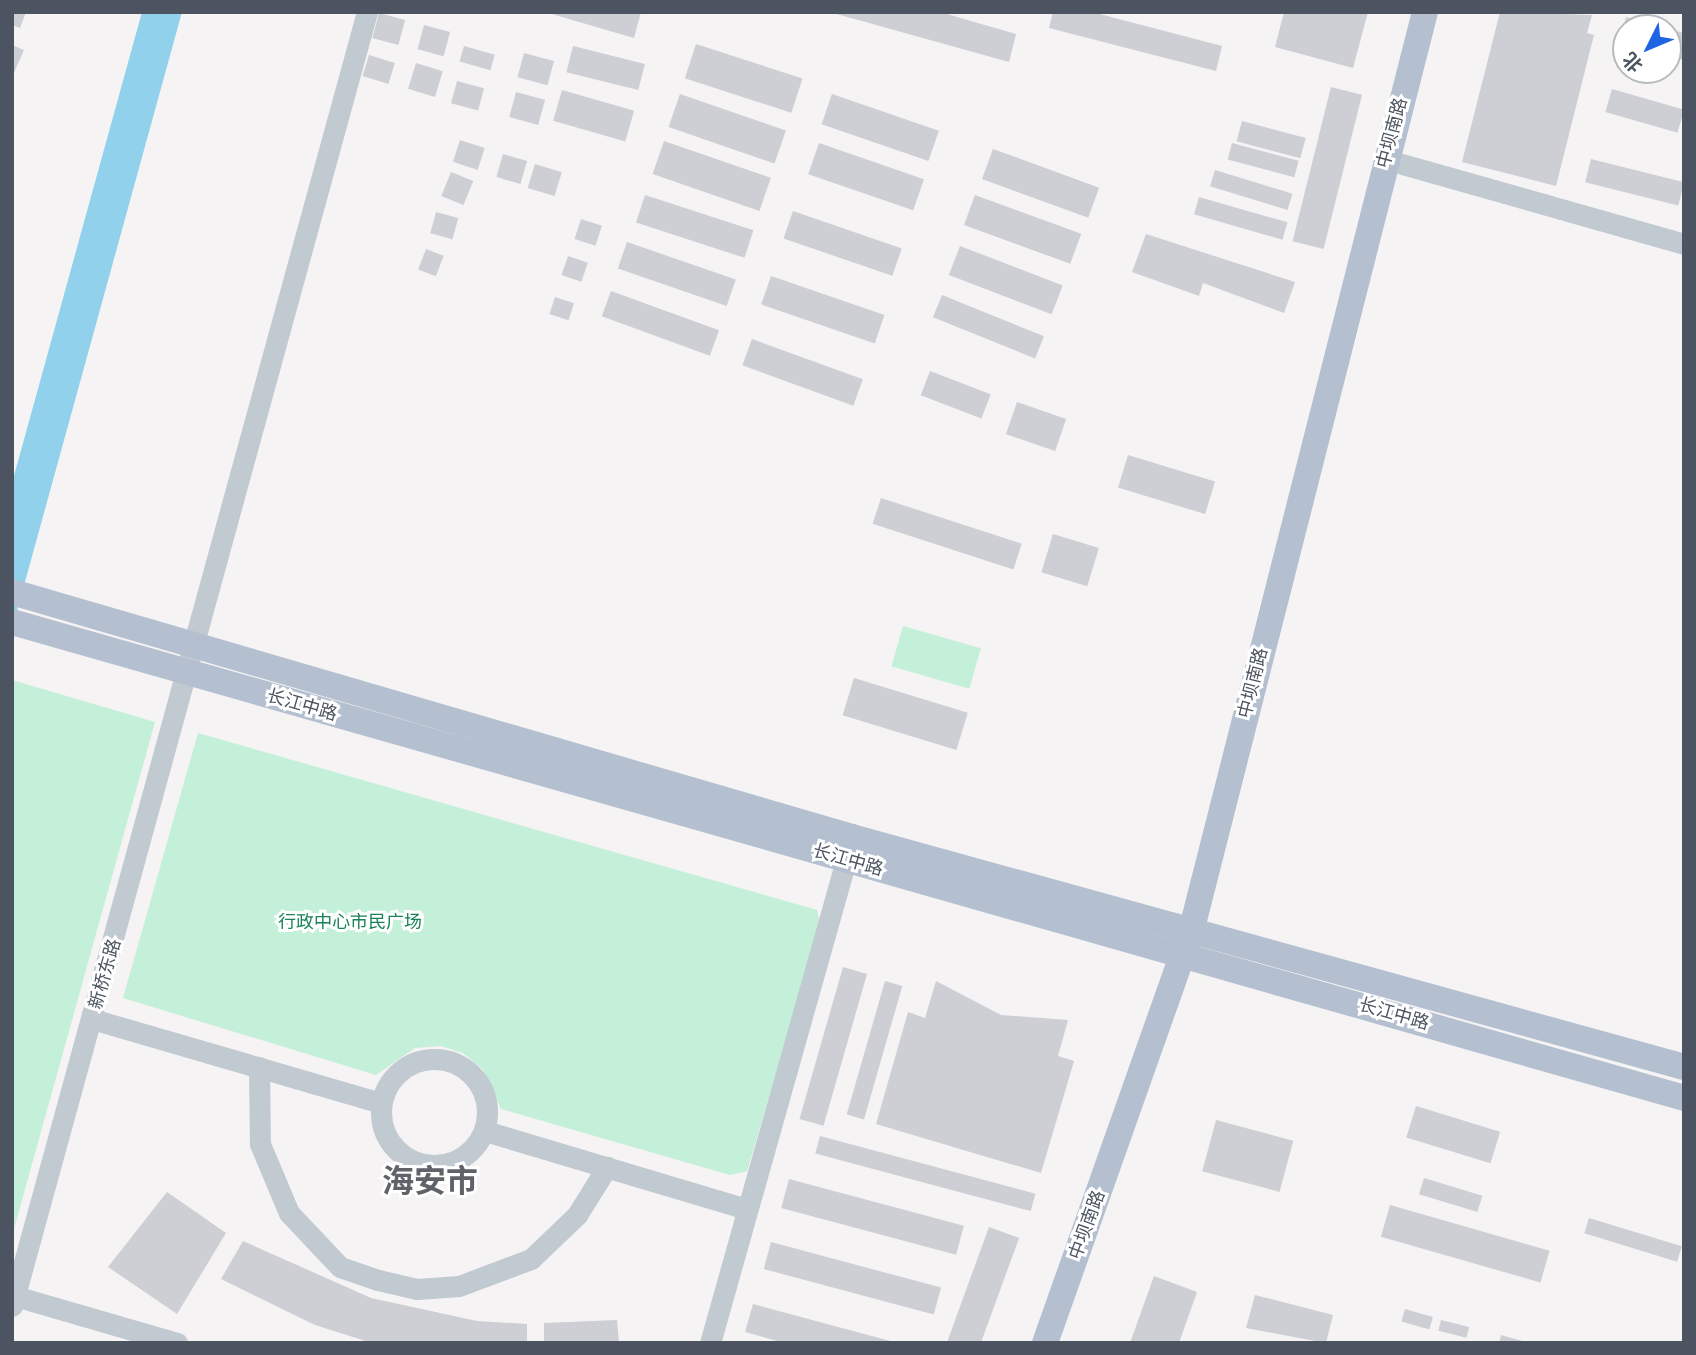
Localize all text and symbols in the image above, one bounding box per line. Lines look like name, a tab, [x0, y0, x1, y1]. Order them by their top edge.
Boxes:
north arrow	[1612, 14, 1682, 84]
text: 北	[1618, 48, 1648, 77]
street label: 中坝南路	[1372, 95, 1412, 171]
street label: 中坝南路	[1234, 645, 1272, 721]
street label: 长江中路	[264, 685, 340, 725]
street label: 长江中路	[810, 840, 886, 880]
park label: 行政中心市民广场	[278, 911, 422, 933]
street label: 新桥东路	[85, 936, 125, 1012]
street label: 长江中路	[1356, 994, 1432, 1034]
district label: 海安市	[382, 1162, 478, 1200]
street label: 中坝南路	[1065, 1187, 1109, 1263]

